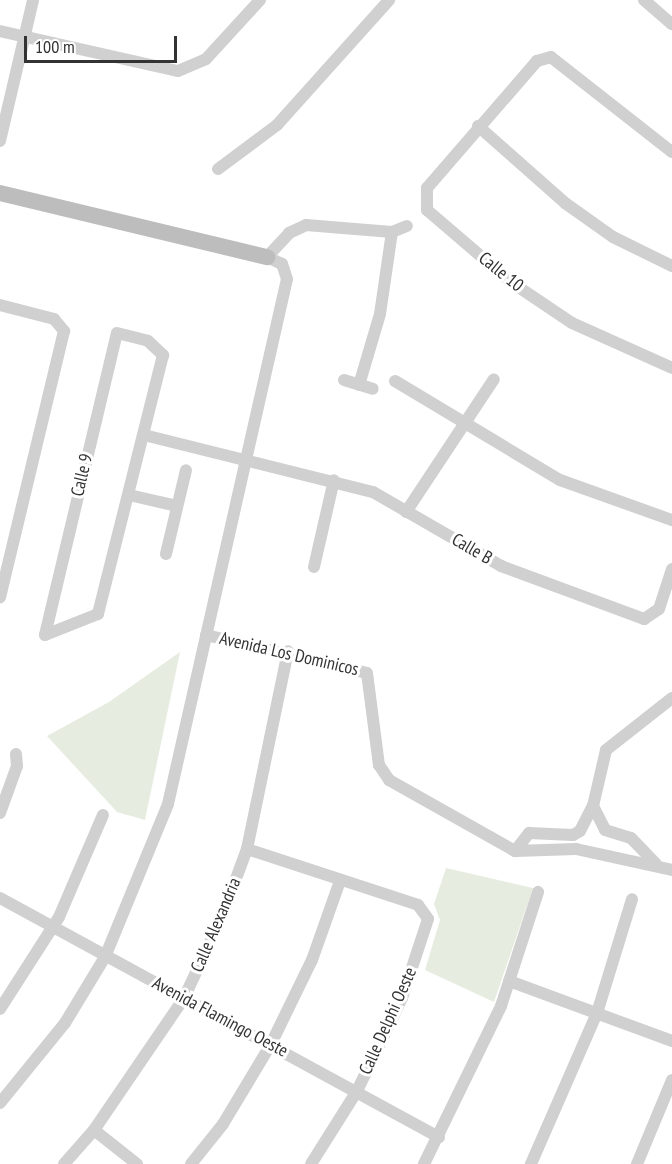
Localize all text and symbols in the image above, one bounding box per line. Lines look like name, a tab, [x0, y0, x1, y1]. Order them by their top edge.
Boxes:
scale bar	[27, 24, 180, 62]
text: 100 m	[35, 35, 75, 58]
street label: Calle 10	[474, 248, 528, 296]
street label: Calle 9	[67, 452, 97, 498]
street label: Calle B	[448, 529, 496, 569]
street label: Avenida Los Dominicos	[217, 628, 361, 680]
street label: Calle Alexandria	[186, 874, 246, 976]
street label: Calle Delphi Oeste	[355, 964, 421, 1078]
street label: Avenida Flamingo Oeste	[149, 972, 291, 1062]

